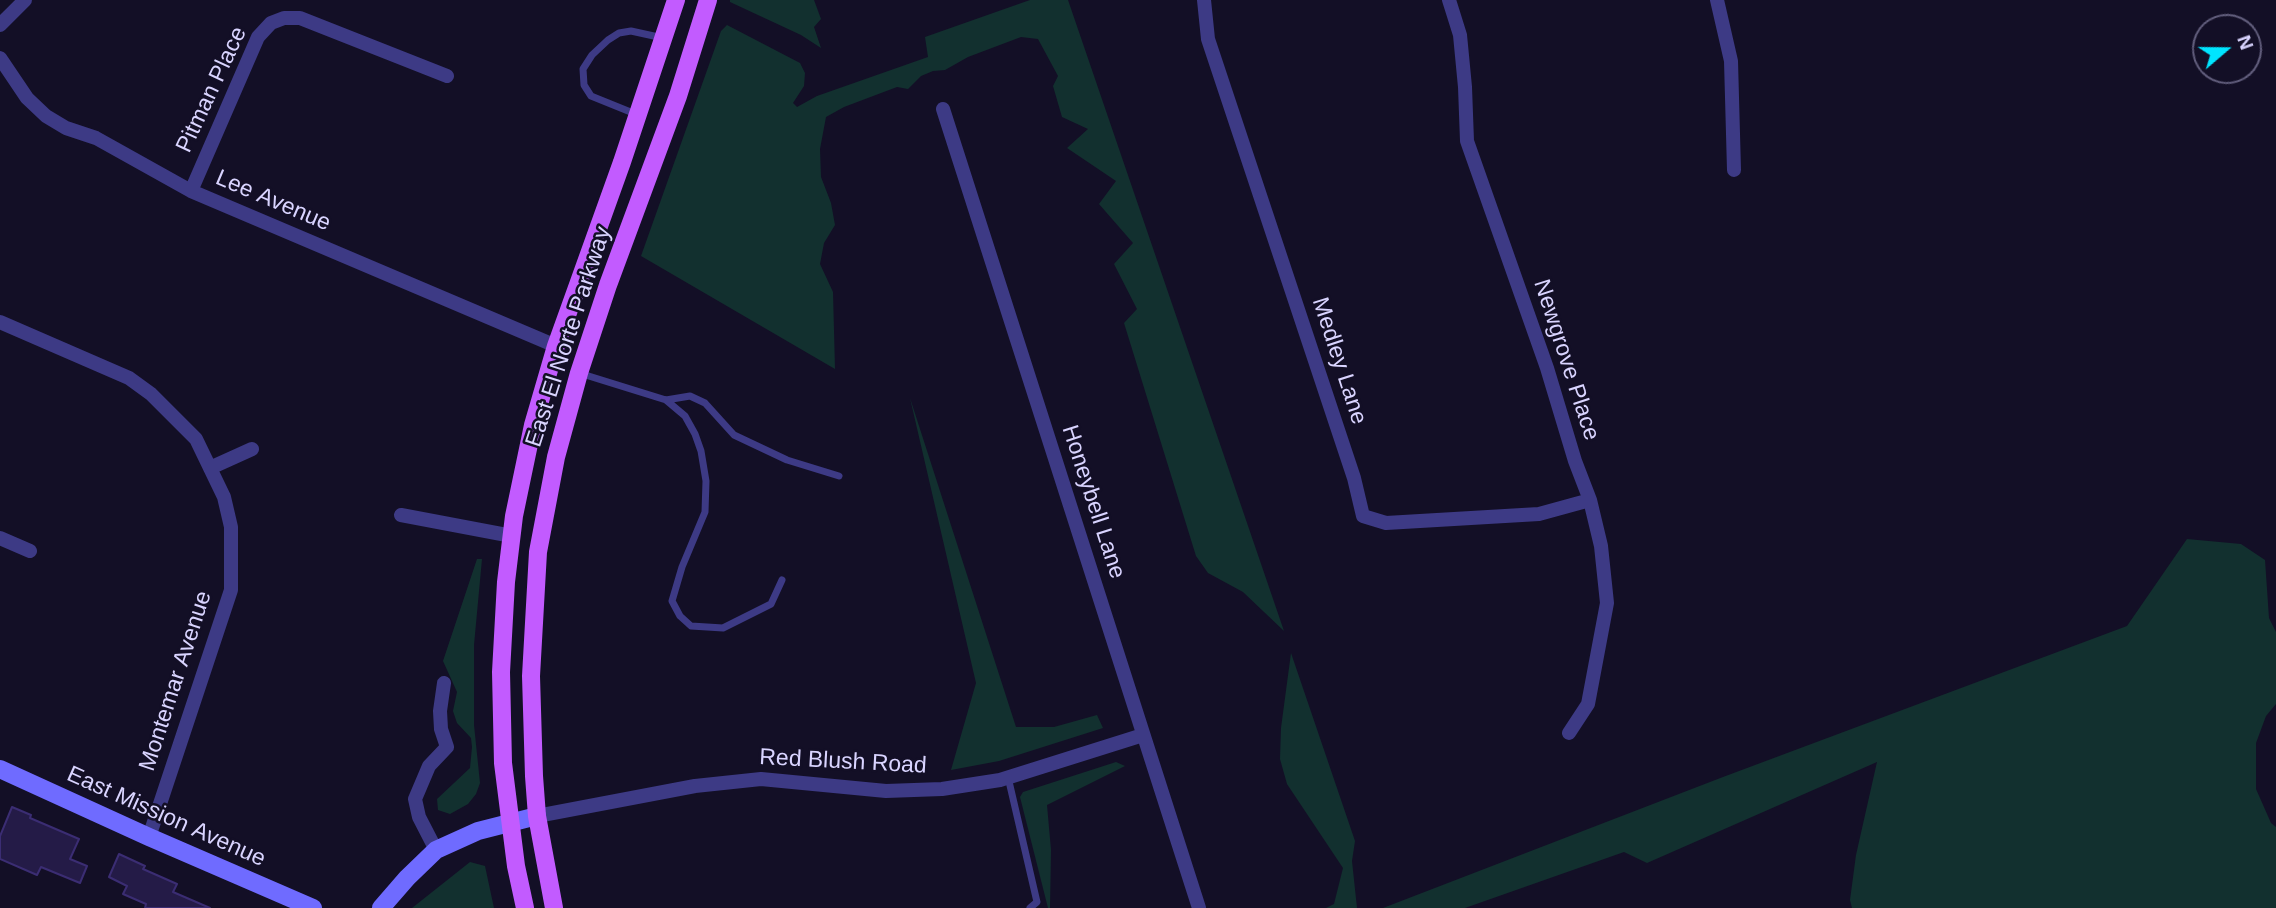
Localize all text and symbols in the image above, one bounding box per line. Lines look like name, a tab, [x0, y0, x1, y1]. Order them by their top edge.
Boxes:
north arrow	[2192, 14, 2262, 84]
street label: Pitman Place	[171, 23, 253, 157]
text: N	[2233, 32, 2258, 52]
street label: Lee Avenue	[211, 164, 335, 238]
street label: East El Norte Parkway	[520, 223, 618, 451]
street label: Newgrove Place	[1527, 276, 1605, 444]
street label: Medley Lane	[1306, 294, 1372, 428]
street label: Honeybell Lane	[1055, 422, 1131, 582]
street label: Montemar Avenue	[134, 588, 218, 774]
street label: Red Blush Road	[759, 744, 927, 780]
street label: East Mission Avenue	[62, 761, 270, 873]

